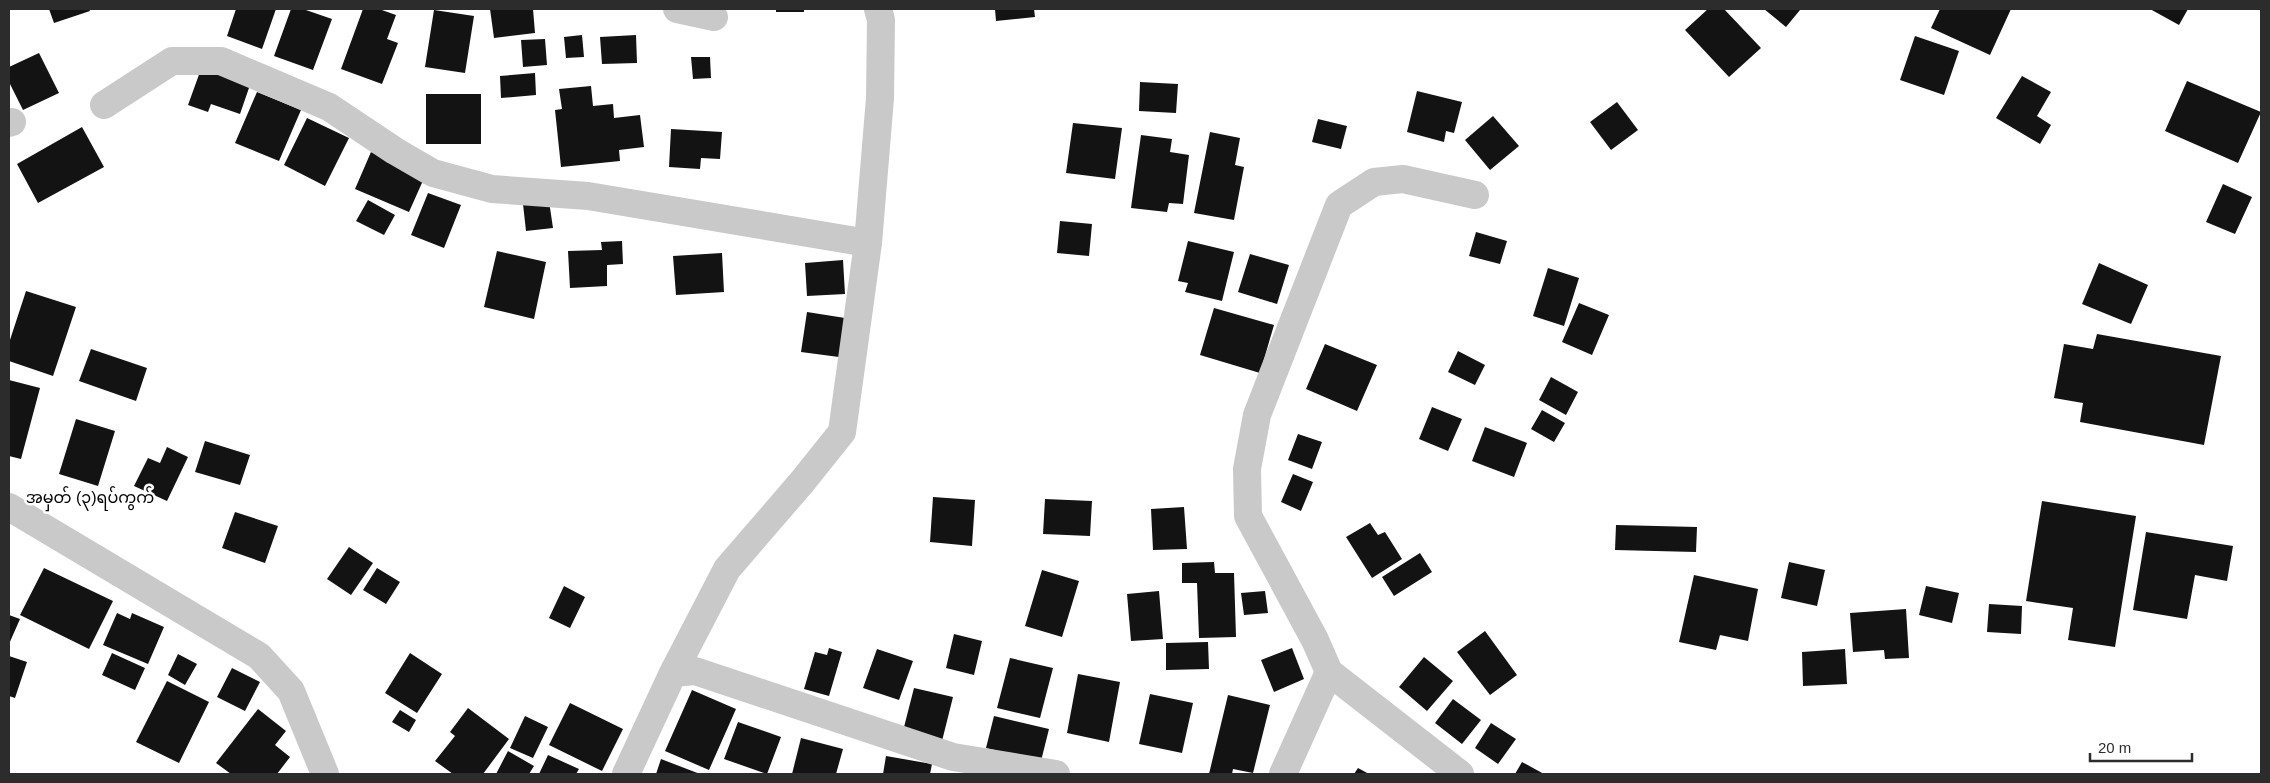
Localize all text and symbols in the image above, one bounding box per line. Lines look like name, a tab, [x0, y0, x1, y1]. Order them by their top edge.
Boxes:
district label: အမှတ် (၃)ရပ်ကွက်	[26, 486, 154, 512]
scale bar	[2090, 730, 2192, 762]
text: 20 m	[2098, 739, 2131, 756]

